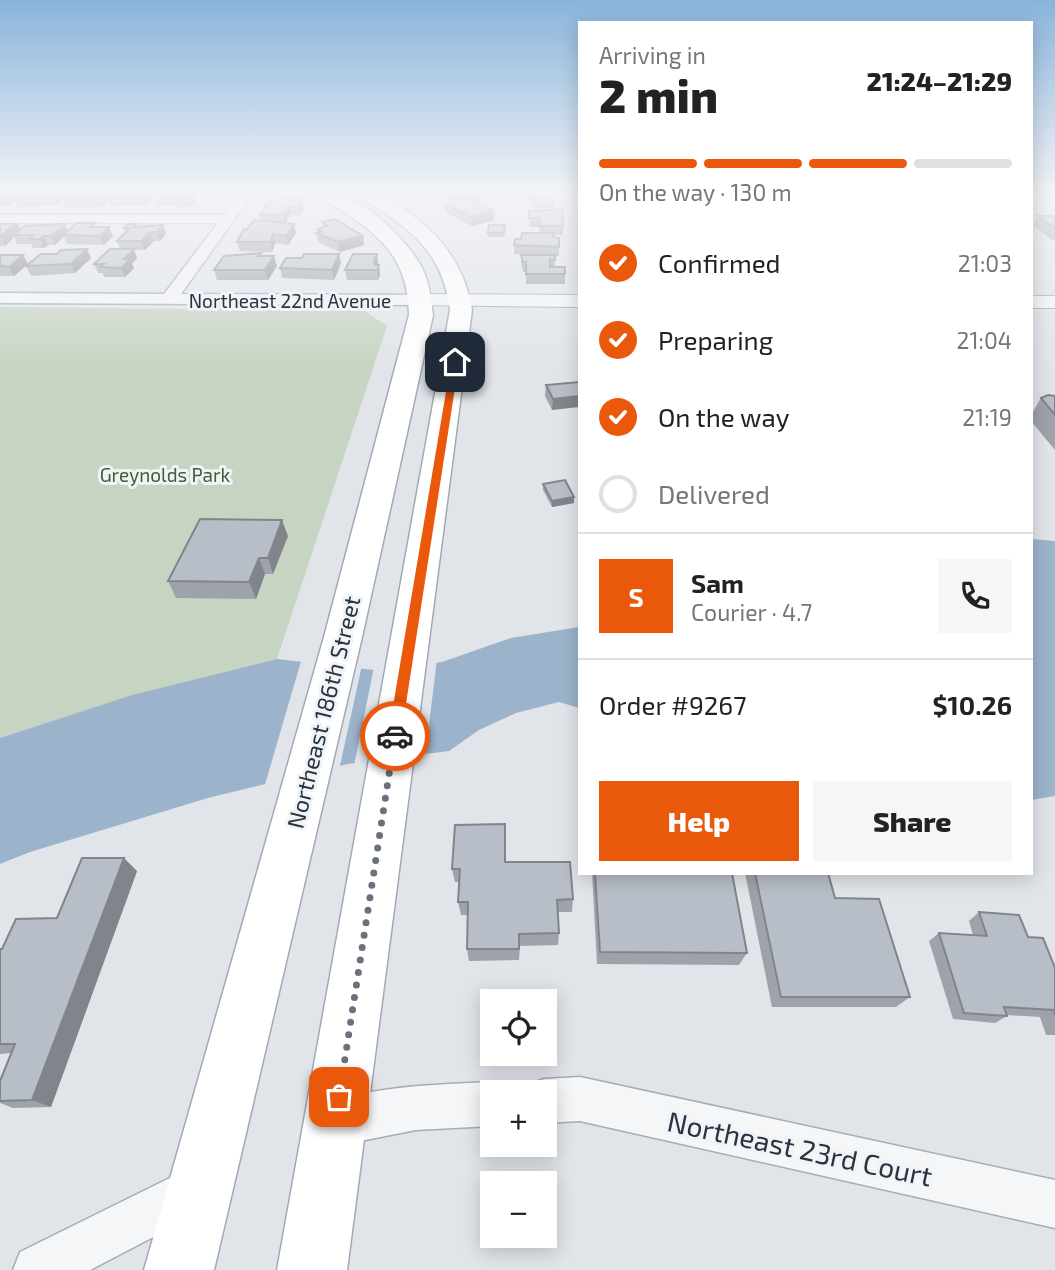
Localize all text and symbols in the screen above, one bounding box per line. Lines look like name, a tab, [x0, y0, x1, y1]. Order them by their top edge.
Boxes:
text: Arriving in	[599, 41, 706, 69]
text: 21:24–21:29	[867, 65, 1012, 96]
text: 2 min	[599, 67, 718, 122]
text: On the way · 130 m	[599, 178, 792, 206]
icon: check	[599, 244, 637, 282]
text: Confirmed	[658, 247, 781, 278]
text: 21:03	[958, 249, 1012, 277]
street label: Northeast 22nd Avenue	[189, 289, 391, 312]
icon: check	[599, 321, 637, 359]
text: Preparing	[658, 324, 773, 355]
text: 21:04	[956, 326, 1012, 354]
pin	[425, 332, 485, 392]
icon: home	[436, 343, 474, 381]
icon: check	[599, 398, 637, 436]
text: On the way	[658, 401, 789, 432]
text: 21:19	[962, 403, 1012, 431]
park label: Greynolds Park	[100, 463, 231, 486]
text: Delivered	[658, 478, 770, 509]
button: phone	[938, 559, 1012, 633]
text: Sam	[691, 567, 744, 598]
text: S	[628, 581, 644, 612]
street label: Northeast 186th Street	[281, 593, 366, 831]
text: Courier · 4.7	[691, 598, 812, 626]
text: Order #9267	[599, 689, 747, 720]
text: $10.26	[932, 689, 1012, 720]
courier	[360, 701, 430, 771]
icon: car	[376, 717, 414, 755]
button: Help	[599, 781, 799, 861]
button: Share	[813, 781, 1012, 861]
map controls	[480, 989, 557, 1248]
button: locate	[480, 989, 557, 1066]
pin	[309, 1067, 369, 1127]
icon: bag	[320, 1078, 358, 1116]
button: +	[480, 1080, 557, 1157]
street label: Northeast 23rd Court	[665, 1103, 935, 1193]
button: −	[480, 1171, 557, 1248]

